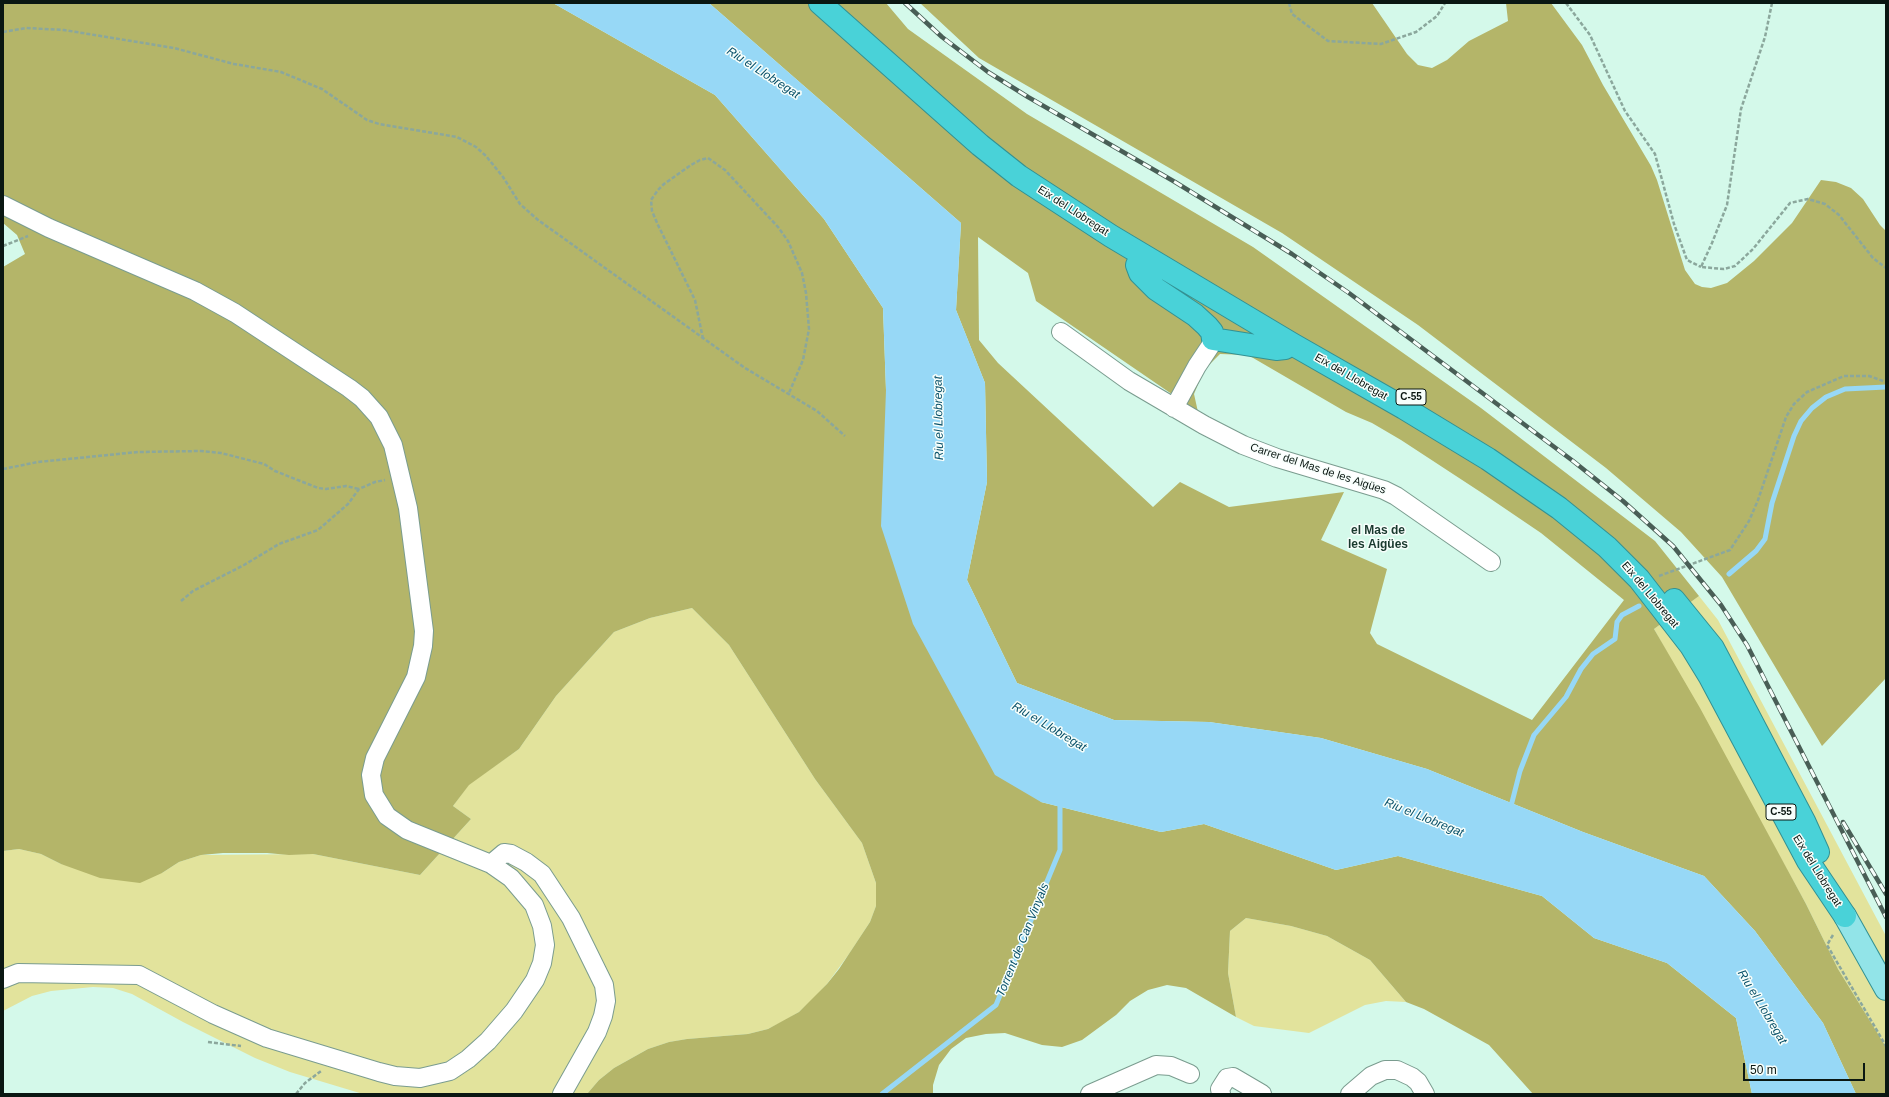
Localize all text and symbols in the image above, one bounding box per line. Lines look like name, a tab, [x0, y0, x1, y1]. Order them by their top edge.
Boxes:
water label: Riu el Llobregat	[724, 44, 802, 102]
street label: Eix del Llobregat	[1035, 183, 1111, 239]
street label: Eix del Llobregat	[1312, 351, 1390, 403]
water label: Riu el Llobregat	[931, 376, 947, 460]
road number: C-55	[1396, 389, 1426, 405]
street label: Carrer del Mas de les Aigües	[1249, 441, 1387, 497]
district label: el Mas de les Aigües	[1348, 524, 1408, 552]
street label: Eix del Llobregat	[1619, 559, 1681, 631]
water label: Riu el Llobregat	[1009, 699, 1089, 755]
water label: Riu el Llobregat	[1382, 796, 1466, 840]
road number: C-55	[1766, 804, 1796, 820]
street label: Eix del Llobregat	[1790, 833, 1844, 909]
water label: Torrent de Can Vinyals	[994, 881, 1052, 999]
water label: Riu el Llobregat	[1734, 967, 1790, 1047]
scale bar	[1745, 1055, 1867, 1081]
text: 50 m	[1750, 1063, 1777, 1077]

